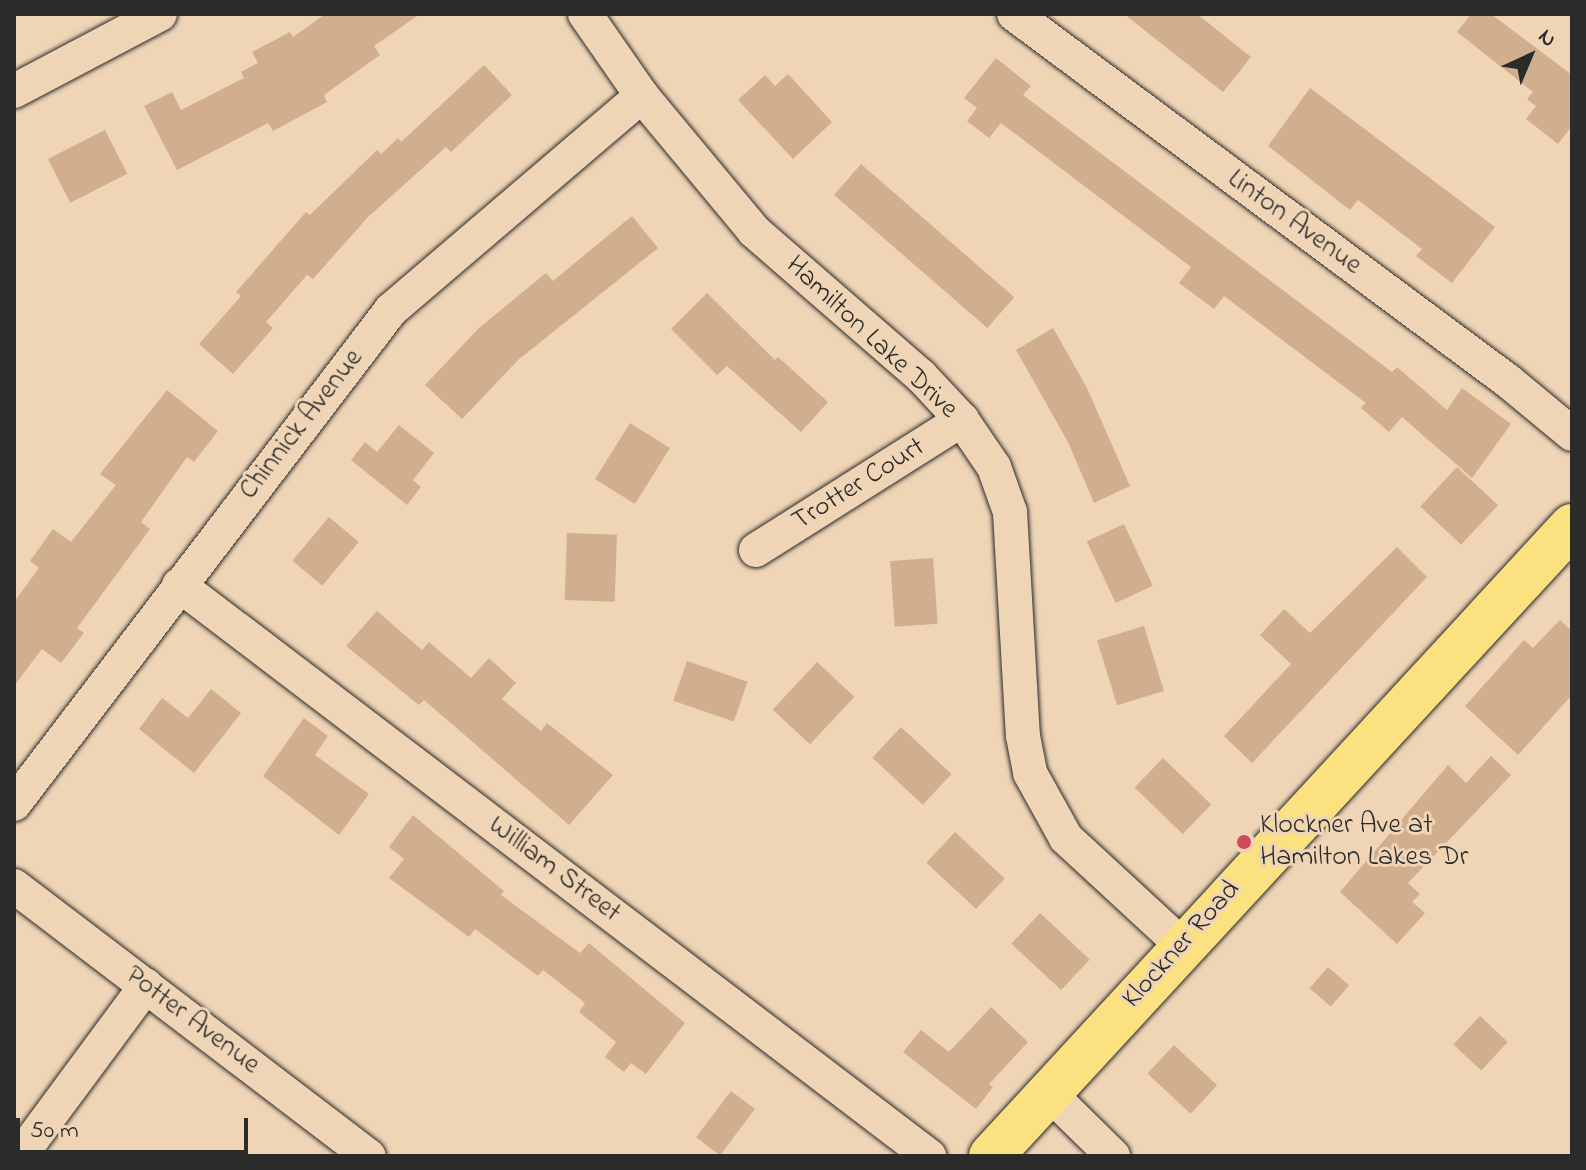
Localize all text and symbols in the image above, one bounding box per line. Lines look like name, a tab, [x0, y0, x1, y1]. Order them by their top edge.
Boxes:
north arrow	[1490, 16, 1570, 96]
text: N	[1530, 22, 1563, 55]
street label: Linton Avenue	[1220, 163, 1368, 283]
street label: Hamilton Lake Drive	[778, 250, 964, 426]
street label: Chinnick Avenue	[233, 343, 371, 507]
street label: Trotter Court	[786, 431, 932, 539]
street label: William Street	[481, 809, 627, 931]
place label: Klockner Ave at Hamilton Lakes Dr	[1260, 809, 1468, 875]
marker: Klockner Ave at Hamilton Lakes Dr	[1235, 833, 1253, 851]
street label: Klockner Road	[1116, 874, 1248, 1016]
street label: Potter Avenue	[118, 959, 266, 1083]
scale bar	[20, 1102, 252, 1152]
text: 50 m	[30, 1114, 79, 1149]

